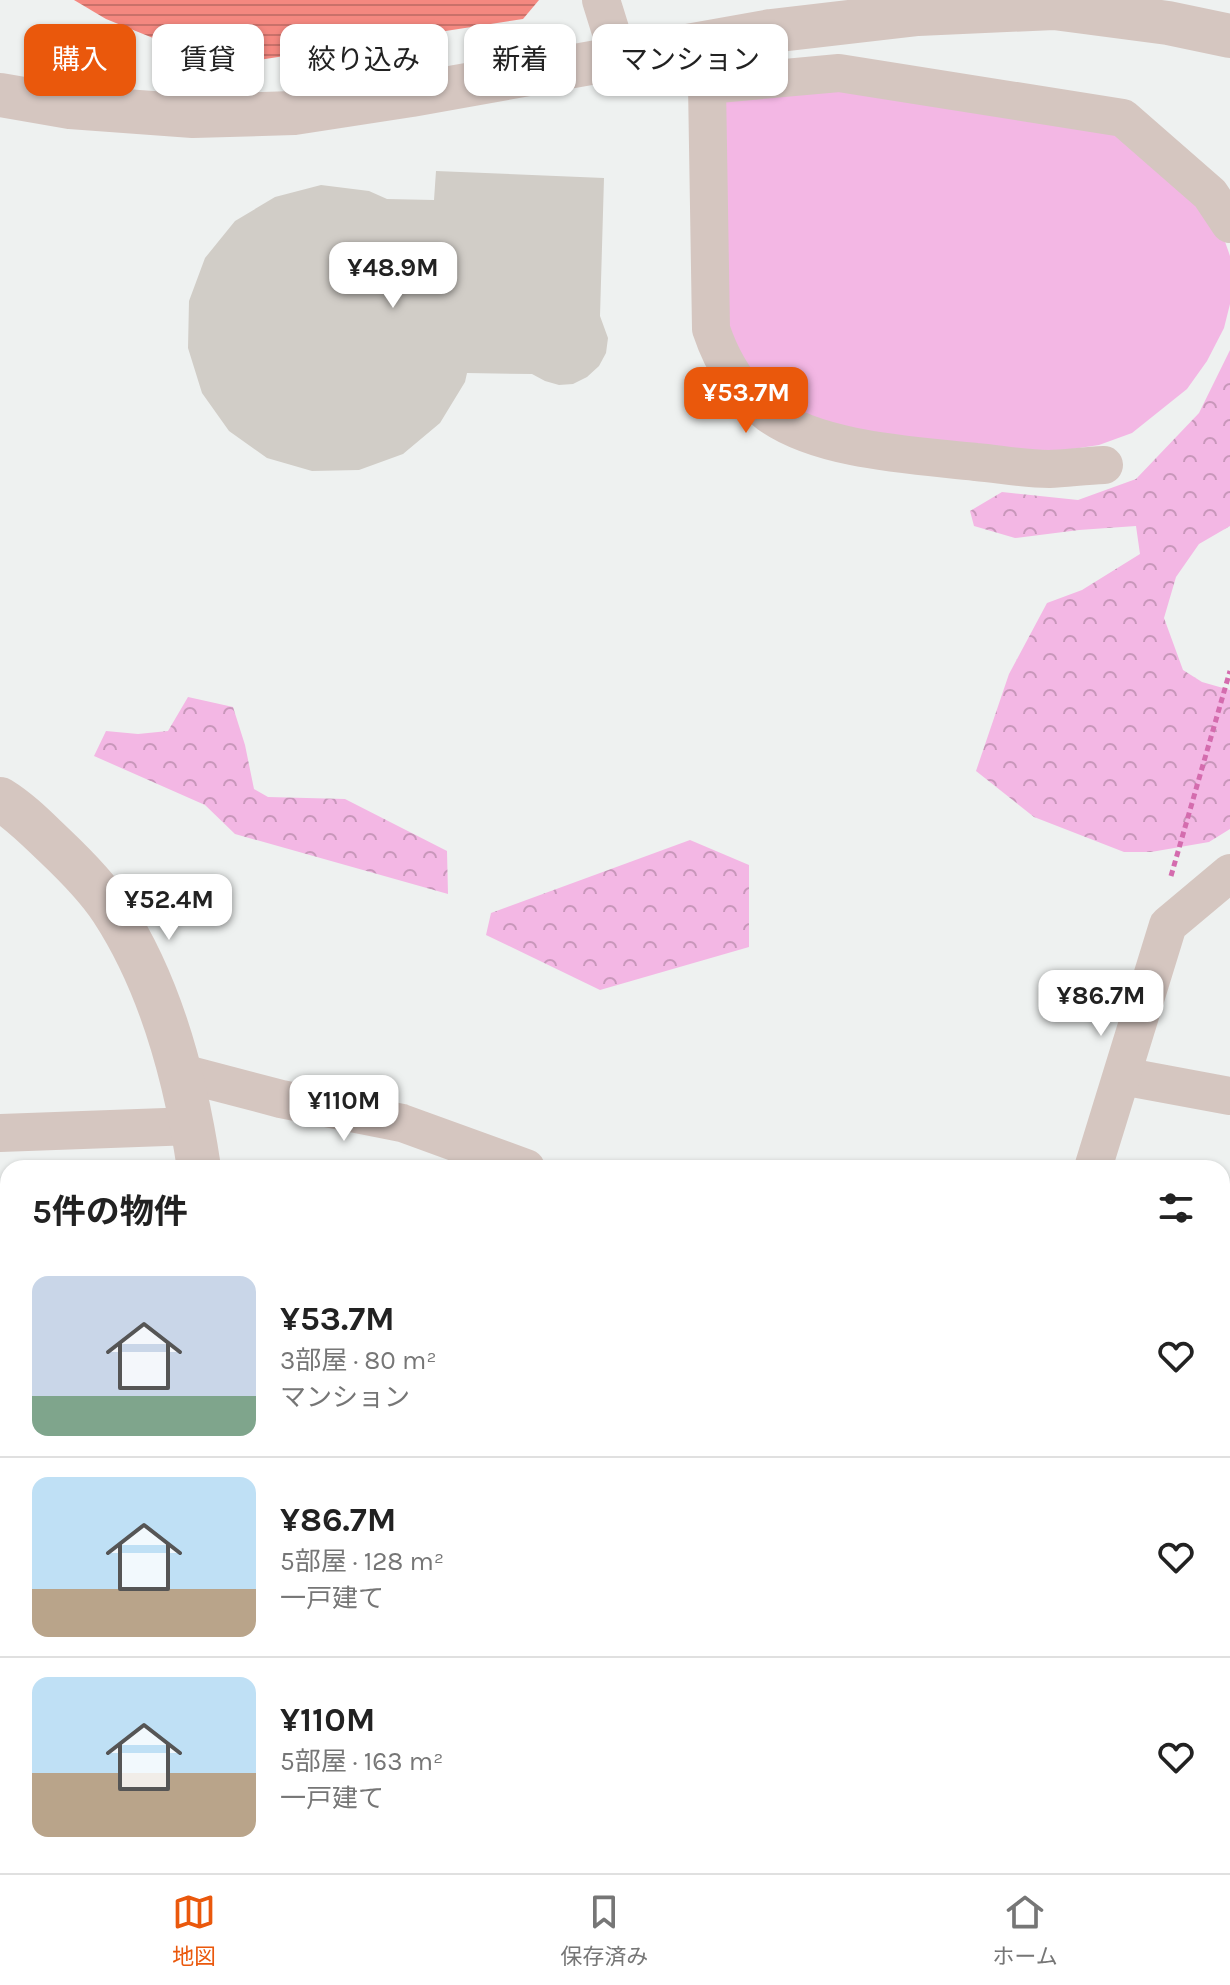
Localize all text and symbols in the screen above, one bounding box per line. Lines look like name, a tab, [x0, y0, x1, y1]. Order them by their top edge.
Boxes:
chip: 購入	[24, 24, 136, 96]
chip: 賃貸	[152, 24, 264, 96]
chip: 絞り込み	[280, 24, 448, 96]
chip: 新着	[464, 24, 576, 96]
chip: マンション	[592, 24, 788, 96]
pin: ¥48.9M	[328, 242, 458, 310]
text: ¥48.9M	[347, 252, 439, 283]
pin: ¥53.7M	[681, 367, 811, 435]
text: ¥53.7M	[702, 377, 790, 408]
pin: ¥52.4M	[104, 874, 234, 942]
text: ¥52.4M	[124, 884, 214, 915]
pin: ¥86.7M	[1036, 970, 1166, 1038]
text: ¥86.7M	[1056, 980, 1146, 1011]
pin: ¥110M	[288, 1075, 400, 1143]
text: ¥110M	[308, 1085, 380, 1116]
icon: filters	[1154, 1186, 1198, 1230]
text: 5件の物件	[32, 1192, 188, 1232]
text: ¥53.7M	[280, 1299, 395, 1339]
icon: home	[96, 1308, 192, 1404]
icon: heart	[1154, 1334, 1198, 1378]
text: 3部屋 · 80 m²	[280, 1345, 437, 1376]
text: マンション	[280, 1382, 410, 1413]
text: ¥86.7M	[280, 1500, 397, 1540]
icon: home	[96, 1509, 192, 1605]
icon: heart	[1154, 1535, 1198, 1579]
text: 5部屋 · 128 m²	[280, 1546, 444, 1577]
text: 一戸建て	[280, 1583, 384, 1614]
text: ¥110M	[280, 1700, 375, 1740]
icon: home	[96, 1709, 192, 1805]
icon: heart	[1154, 1735, 1198, 1779]
text: 5部屋 · 163 m²	[280, 1746, 443, 1777]
text: 一戸建て	[280, 1783, 384, 1814]
tab: 地図	[172, 1890, 216, 1970]
tab: 保存済み	[560, 1890, 648, 1970]
tab: ホーム	[993, 1890, 1058, 1970]

